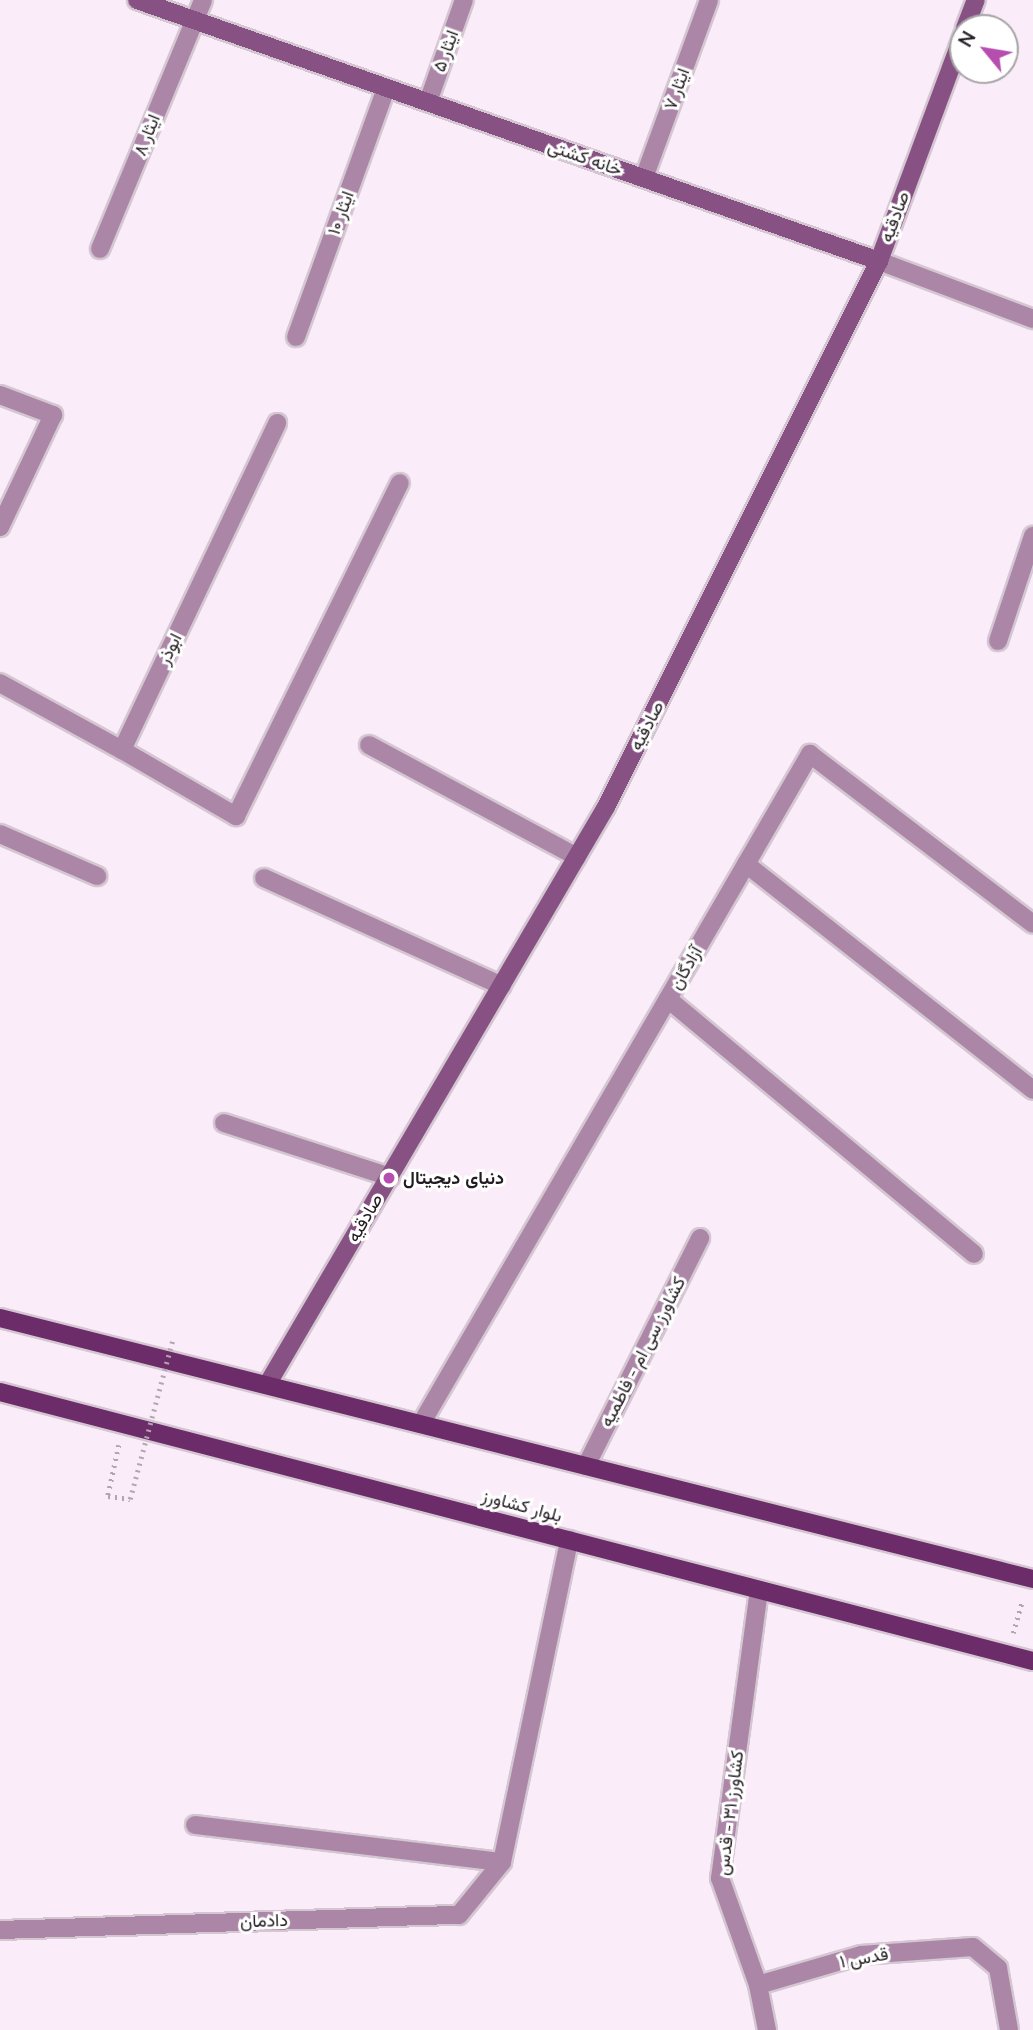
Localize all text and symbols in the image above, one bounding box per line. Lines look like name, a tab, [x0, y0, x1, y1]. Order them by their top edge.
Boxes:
north arrow	[949, 14, 1019, 84]
street label: ایثار ۵	[429, 27, 463, 75]
text: N	[953, 27, 982, 52]
street label: ایثار ۷	[660, 65, 694, 113]
street label: ایثار ۸	[129, 111, 165, 159]
street label: خانه کشتی	[545, 135, 625, 181]
street label: ایثار ۱۰	[323, 188, 359, 238]
street label: صادقیه	[876, 189, 914, 245]
street label: ابوذر	[153, 630, 187, 668]
street label: صادقیه	[625, 698, 669, 754]
street label: آزادگان	[665, 942, 707, 994]
place label: دنیای دیجیتال	[403, 1167, 504, 1189]
marker: دنیای دیجیتال	[381, 1170, 397, 1186]
street label: صادقیه	[343, 1190, 387, 1246]
street label: کشاورز سی ام - فاطمیه	[596, 1273, 690, 1431]
street label: بلوار کشاورز	[480, 1485, 564, 1527]
street label: کشاورز ۳۱ - قدس	[712, 1749, 748, 1877]
street label: دادمان	[240, 1909, 288, 1933]
street label: قدس ۱	[838, 1943, 890, 1973]

